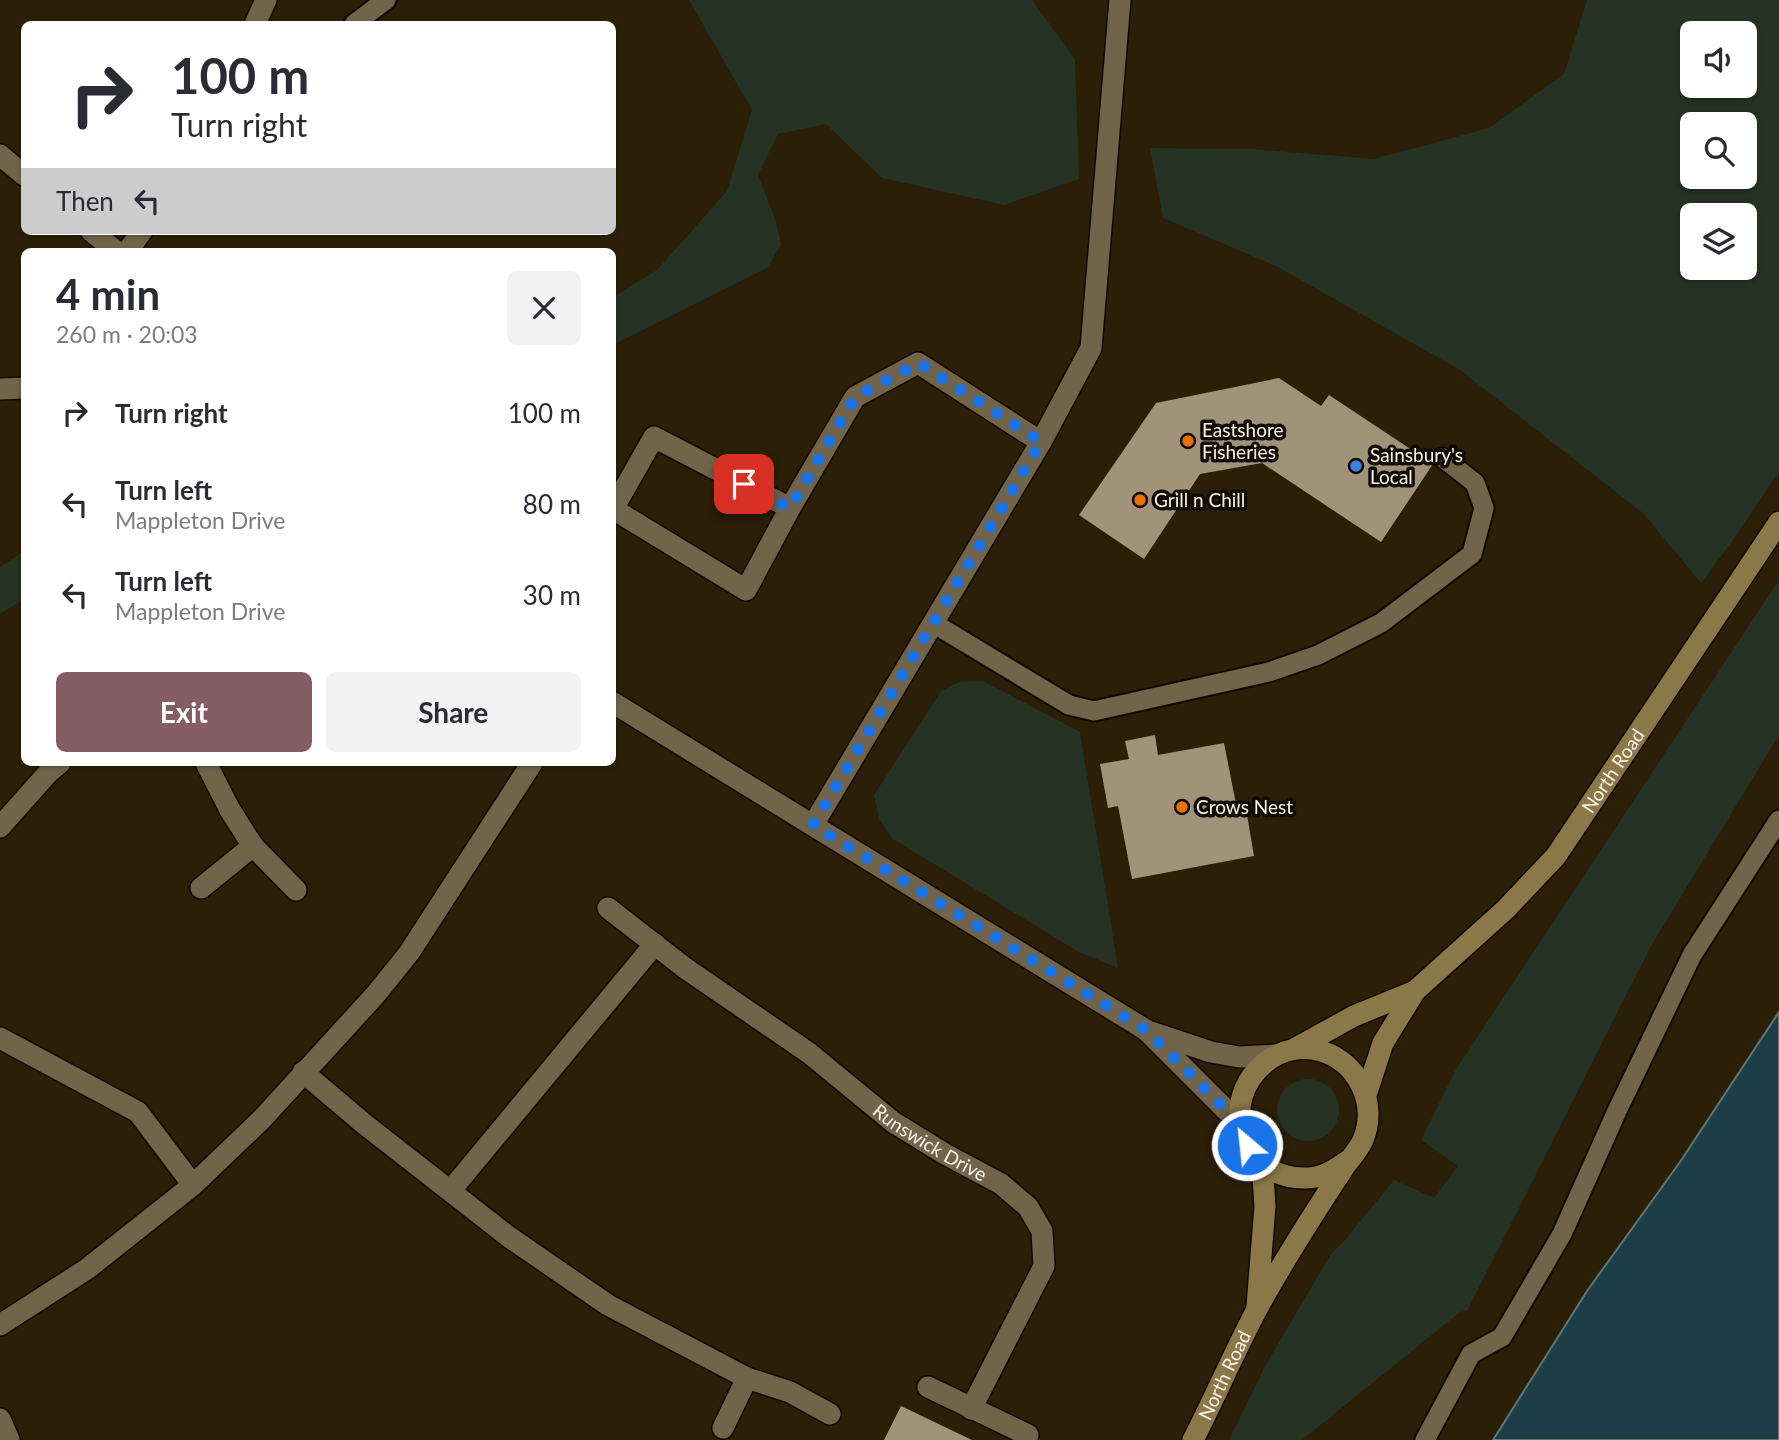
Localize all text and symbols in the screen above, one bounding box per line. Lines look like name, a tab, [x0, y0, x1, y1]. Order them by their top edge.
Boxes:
map controls	[1680, 21, 1757, 280]
button: sound	[1680, 21, 1757, 98]
text: 100 m	[171, 46, 309, 104]
icon: right	[56, 49, 147, 140]
text: Turn right	[171, 105, 307, 144]
button: search	[1680, 112, 1757, 189]
icon: left	[128, 182, 166, 220]
text: Then	[56, 185, 114, 217]
button: layers	[1680, 203, 1757, 280]
text: 4 min	[56, 269, 160, 319]
button: close	[507, 271, 581, 345]
text: 260 m · 20:03	[56, 320, 198, 348]
icon: right	[56, 394, 94, 432]
text: Turn right	[115, 397, 228, 429]
text: 100 m	[508, 397, 581, 429]
place label: Eastshore Fisheries	[1202, 418, 1284, 463]
marker: Eastshore Fisheries	[1180, 433, 1196, 449]
place label: Sainsbury's Local	[1370, 443, 1463, 488]
pin	[714, 454, 774, 514]
marker: Sainsbury's Local	[1348, 458, 1364, 474]
icon: arrive	[725, 465, 763, 503]
text: Turn left	[115, 474, 212, 506]
icon: left	[56, 485, 94, 523]
text: 80 m	[523, 488, 581, 520]
place label: Grill n Chill	[1154, 488, 1245, 511]
marker: Grill n Chill	[1132, 492, 1148, 508]
text: Mappleton Drive	[115, 506, 286, 534]
text: Turn left	[115, 565, 212, 597]
icon: left	[56, 576, 94, 614]
text: 30 m	[523, 579, 581, 611]
text: Mappleton Drive	[115, 597, 286, 625]
button: Exit	[56, 672, 312, 752]
button: Share	[326, 672, 581, 752]
street label: North Road	[1576, 724, 1649, 817]
place label: Crows Nest	[1196, 795, 1293, 818]
marker: Crows Nest	[1174, 799, 1190, 815]
street label: Runswick Drive	[869, 1099, 991, 1185]
position arrow	[1210, 1108, 1284, 1182]
street label: North Road	[1193, 1326, 1255, 1423]

